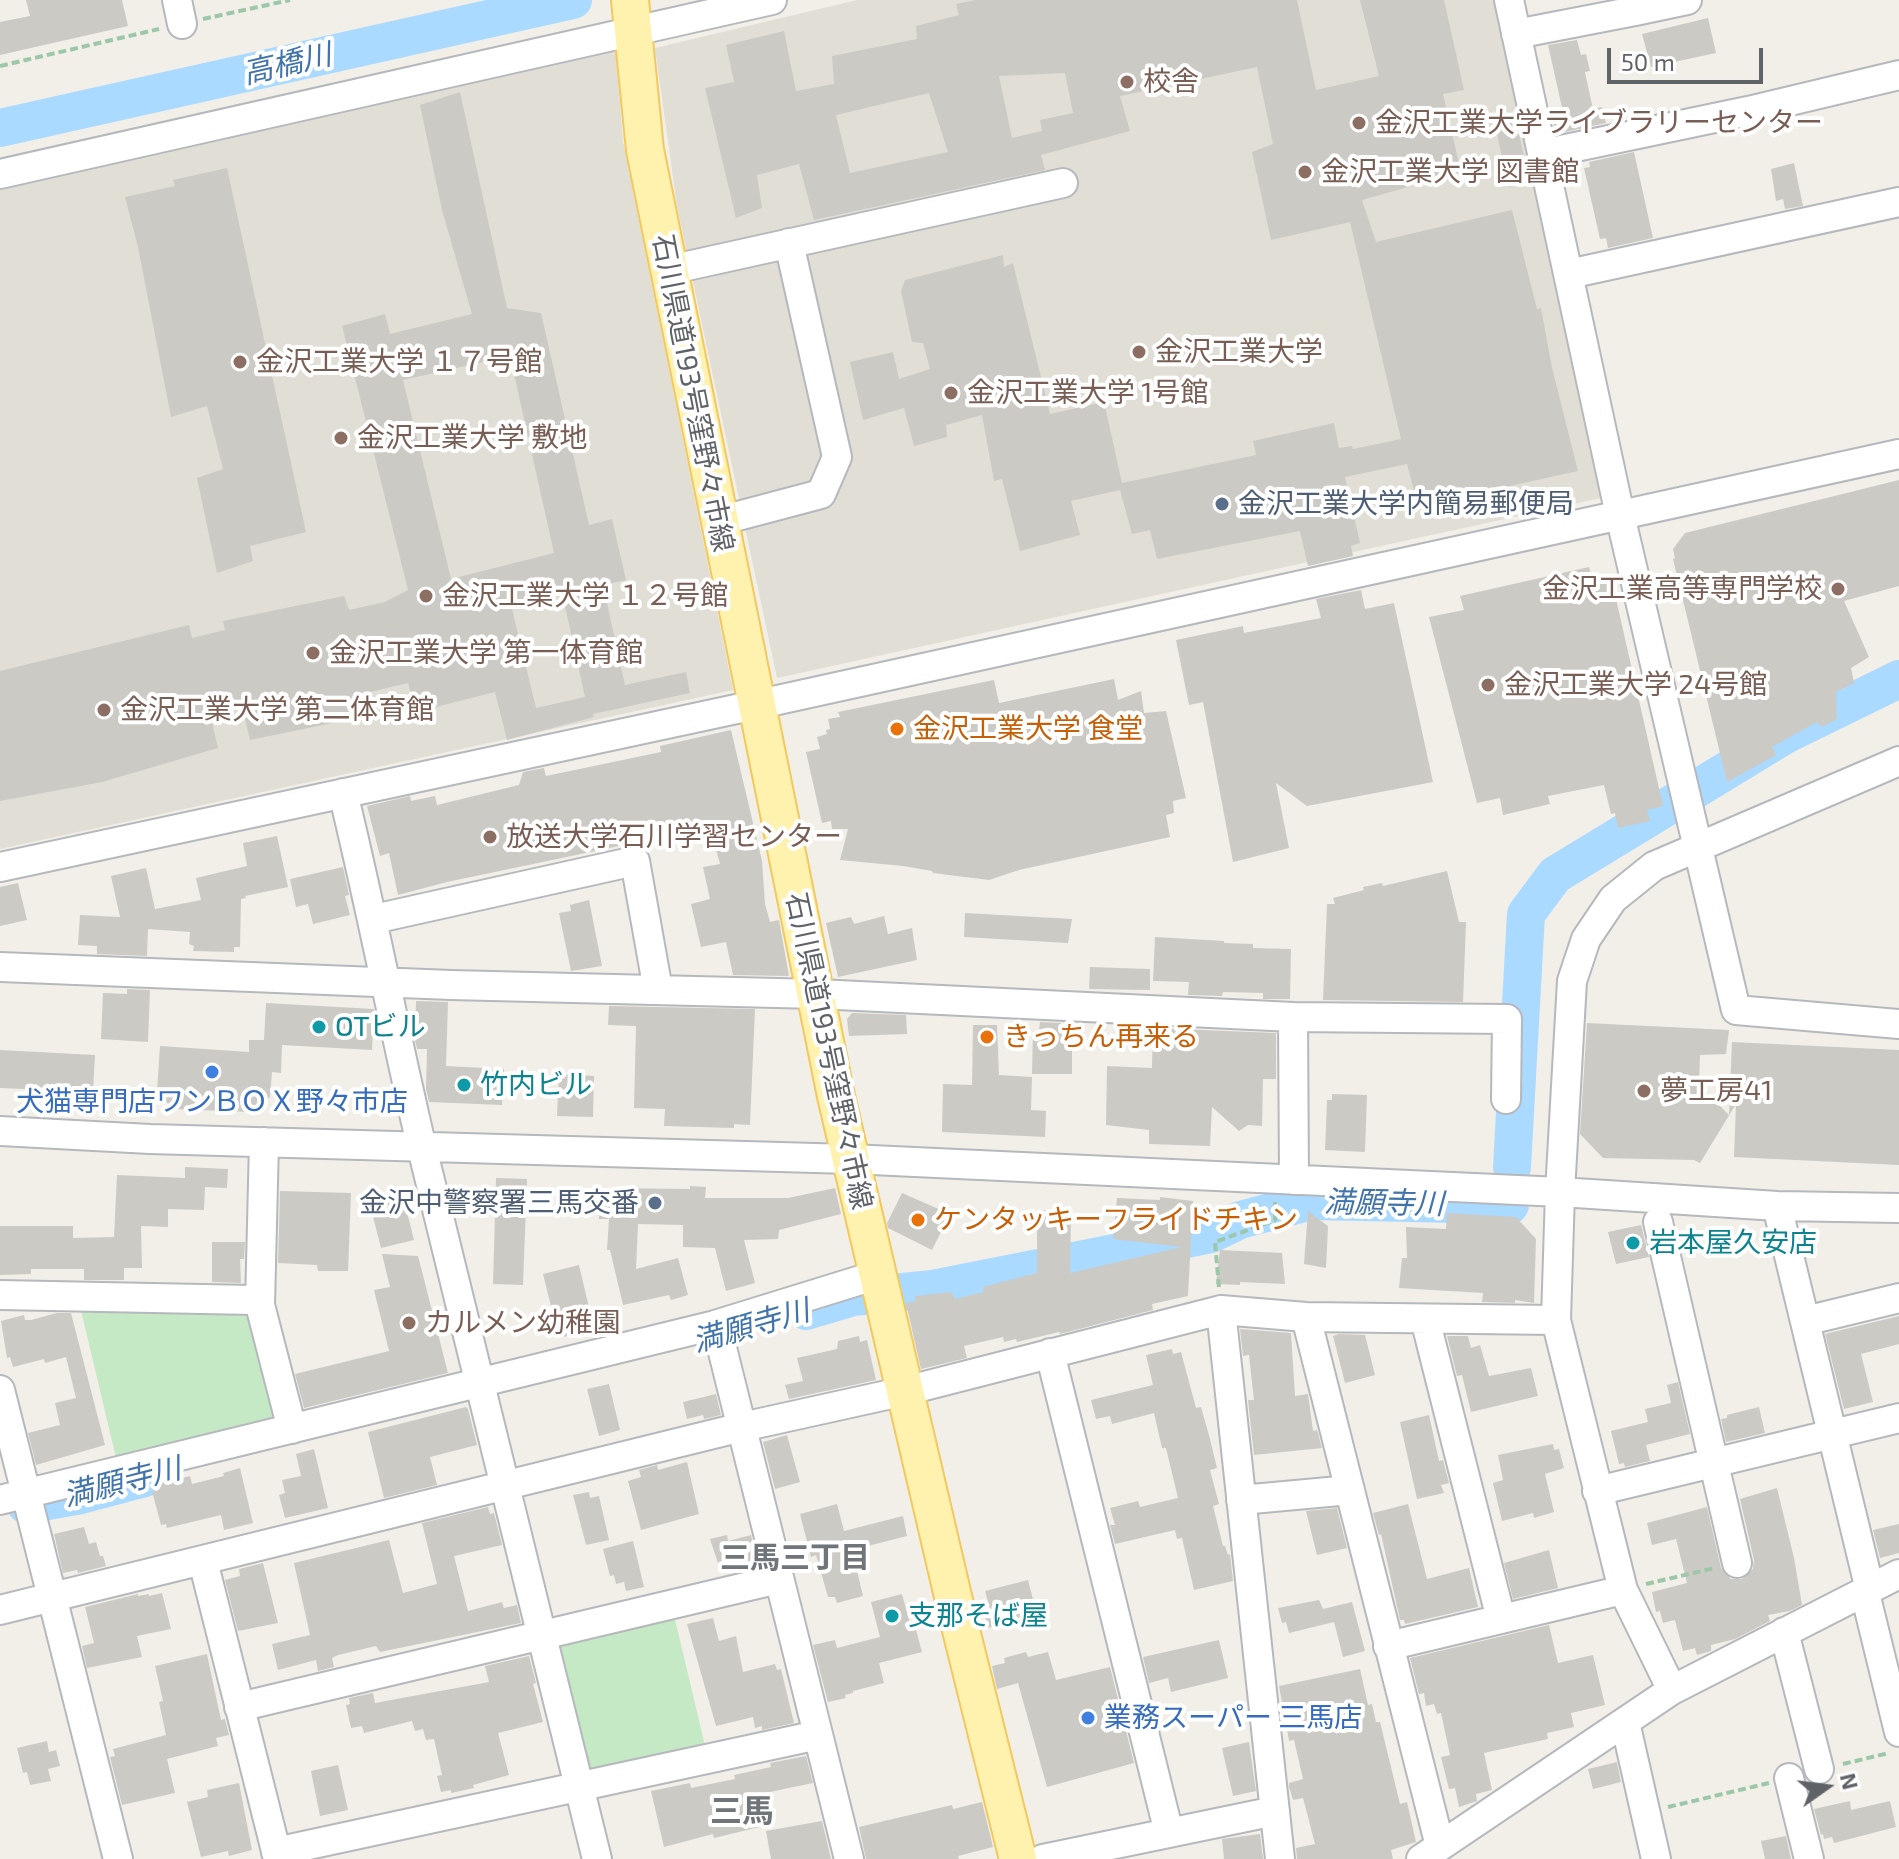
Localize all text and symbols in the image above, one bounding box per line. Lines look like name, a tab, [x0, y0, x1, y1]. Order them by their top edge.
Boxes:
scale bar	[1611, 32, 1767, 82]
water label: 高橋川	[239, 36, 335, 92]
text: 50 m	[1621, 47, 1675, 76]
place label: 校舎	[1143, 65, 1199, 99]
marker: 校舎	[1118, 73, 1136, 91]
place label: 金沢工業大学ライブラリーセンター	[1375, 106, 1823, 140]
marker: 金沢工業大学ライブラリーセンター	[1350, 114, 1368, 132]
place label: 金沢工業大学 図書館	[1321, 155, 1579, 189]
marker: 金沢工業大学 図書館	[1296, 163, 1314, 181]
street label: 石川県道193号窪野々市線	[646, 231, 740, 555]
place label: 金沢工業大学	[1155, 335, 1323, 369]
marker: 金沢工業大学	[1130, 343, 1148, 361]
place label: 金沢工業大学 １７号館	[256, 345, 542, 379]
marker: 金沢工業大学 １７号館	[231, 353, 249, 371]
place label: 金沢工業大学 1号館	[967, 376, 1208, 410]
marker: 金沢工業大学 1号館	[942, 384, 960, 402]
place label: 金沢工業大学 敷地	[357, 421, 587, 455]
marker: 金沢工業大学 敷地	[332, 429, 350, 447]
place label: 金沢工業大学内簡易郵便局	[1238, 487, 1574, 521]
marker: 金沢工業大学内簡易郵便局	[1213, 495, 1231, 513]
place label: 金沢工業高等専門学校	[1542, 572, 1822, 606]
place label: 金沢工業大学 １２号館	[442, 579, 728, 613]
marker: 金沢工業高等専門学校	[1829, 580, 1847, 598]
marker: 金沢工業大学 １２号館	[417, 587, 435, 605]
place label: 金沢工業大学 第一体育館	[329, 636, 643, 670]
marker: 金沢工業大学 第一体育館	[304, 644, 322, 662]
place label: 金沢工業大学 24号館	[1504, 668, 1767, 702]
marker: 金沢工業大学 24号館	[1479, 676, 1497, 694]
place label: 金沢工業大学 第二体育館	[120, 693, 434, 727]
marker: 金沢工業大学 第二体育館	[95, 701, 113, 719]
place label: 金沢工業大学 食堂	[913, 712, 1143, 746]
marker: 金沢工業大学 食堂	[888, 720, 906, 738]
place label: 放送大学石川学習センター	[506, 820, 842, 854]
marker: 放送大学石川学習センター	[481, 828, 499, 846]
street label: 石川県道193号窪野々市線	[779, 890, 879, 1212]
place label: OTビル	[335, 1010, 426, 1044]
marker: OTビル	[310, 1018, 328, 1036]
place label: きっちん再来る	[1003, 1020, 1199, 1054]
marker: きっちん再来る	[978, 1028, 996, 1046]
marker: 犬猫専門店ワンＢＯＸ野々市店	[203, 1063, 221, 1081]
place label: 竹内ビル	[480, 1068, 592, 1102]
place label: 夢工房41	[1660, 1074, 1772, 1108]
marker: 竹内ビル	[455, 1076, 473, 1094]
marker: 夢工房41	[1635, 1082, 1653, 1100]
place label: 犬猫専門店ワンＢＯＸ野々市店	[16, 1085, 408, 1119]
water label: 満願寺川	[1324, 1184, 1444, 1222]
place label: 金沢中警察署三馬交番	[359, 1186, 639, 1220]
marker: 金沢中警察署三馬交番	[646, 1194, 664, 1212]
place label: ケンタッキーフライドチキン	[934, 1203, 1298, 1237]
marker: ケンタッキーフライドチキン	[909, 1211, 927, 1229]
place label: 岩本屋久安店	[1649, 1226, 1817, 1260]
marker: 岩本屋久安店	[1624, 1234, 1642, 1252]
water label: 満願寺川	[688, 1292, 814, 1360]
place label: カルメン幼稚園	[425, 1306, 621, 1340]
marker: カルメン幼稚園	[400, 1314, 418, 1332]
water label: 満願寺川	[59, 1450, 185, 1514]
district label: 三馬三丁目	[720, 1540, 870, 1576]
place label: 支那そば屋	[908, 1599, 1048, 1633]
marker: 支那そば屋	[883, 1607, 901, 1625]
place label: 業務スーパー 三馬店	[1104, 1701, 1362, 1735]
marker: 業務スーパー 三馬店	[1079, 1709, 1097, 1727]
north arrow	[1787, 1747, 1867, 1827]
text: N	[1836, 1770, 1865, 1792]
district label: 三馬	[710, 1792, 774, 1830]

